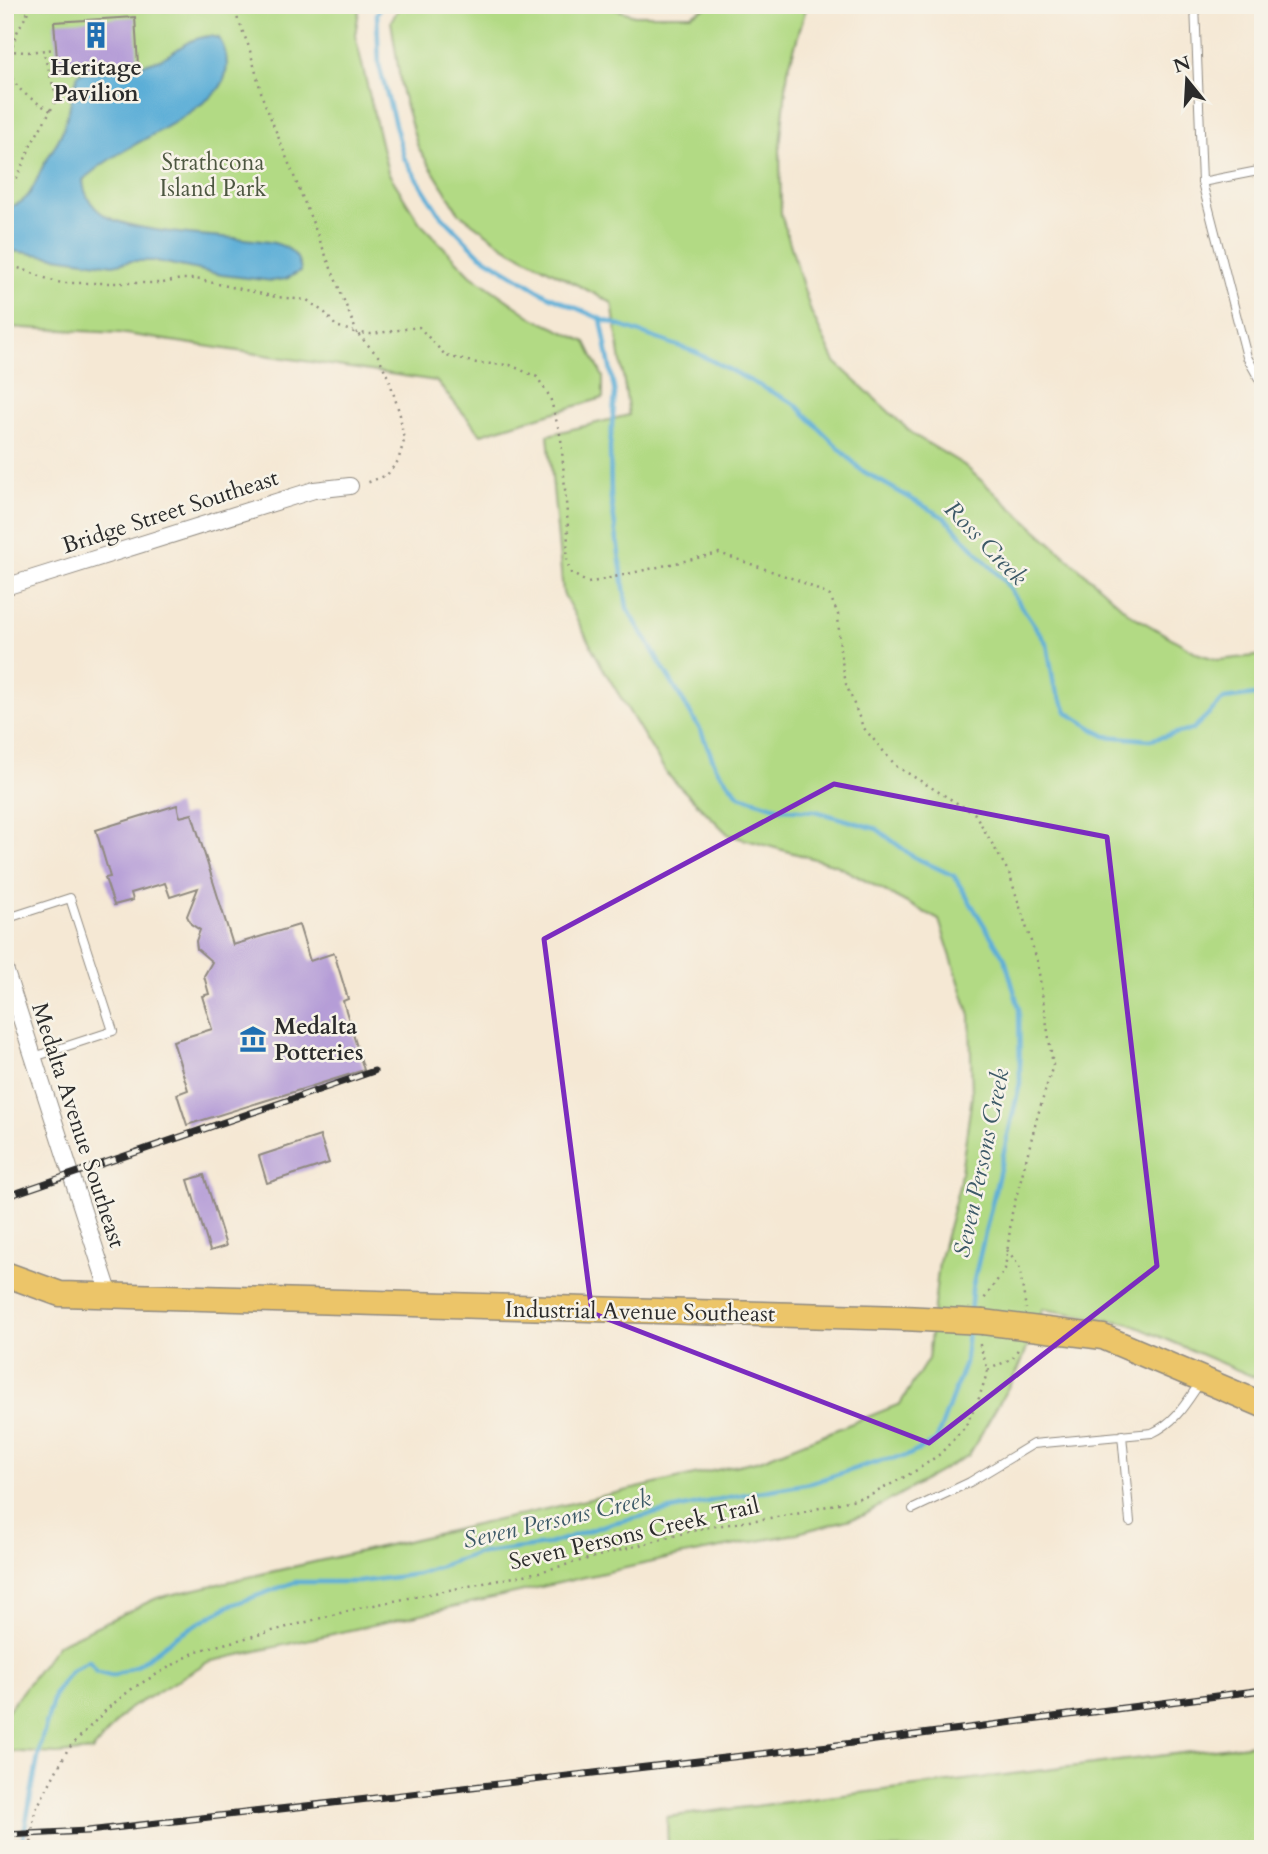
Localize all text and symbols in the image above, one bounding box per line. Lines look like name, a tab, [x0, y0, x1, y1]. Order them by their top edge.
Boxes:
building icon: Heritage Pavilion	[81, 20, 111, 50]
north arrow	[1152, 46, 1222, 116]
text: N	[1170, 50, 1194, 80]
place label: Heritage Pavilion	[50, 52, 142, 109]
park label: Strathcona Island Park	[159, 147, 267, 204]
street label: Bridge Street Southeast	[58, 462, 282, 561]
water label: Ross Creek	[937, 494, 1035, 593]
street label: Medalta Avenue Southeast	[24, 999, 133, 1252]
place label: Medalta Potteries	[274, 1011, 363, 1068]
museum icon: Medalta Potteries	[238, 1024, 268, 1054]
water label: Seven Persons Creek	[945, 1066, 1018, 1260]
street label: Industrial Avenue Southeast	[505, 1294, 775, 1329]
water label: Seven Persons Creek	[460, 1482, 655, 1557]
street label: Seven Persons Creek Trail	[506, 1490, 762, 1577]

